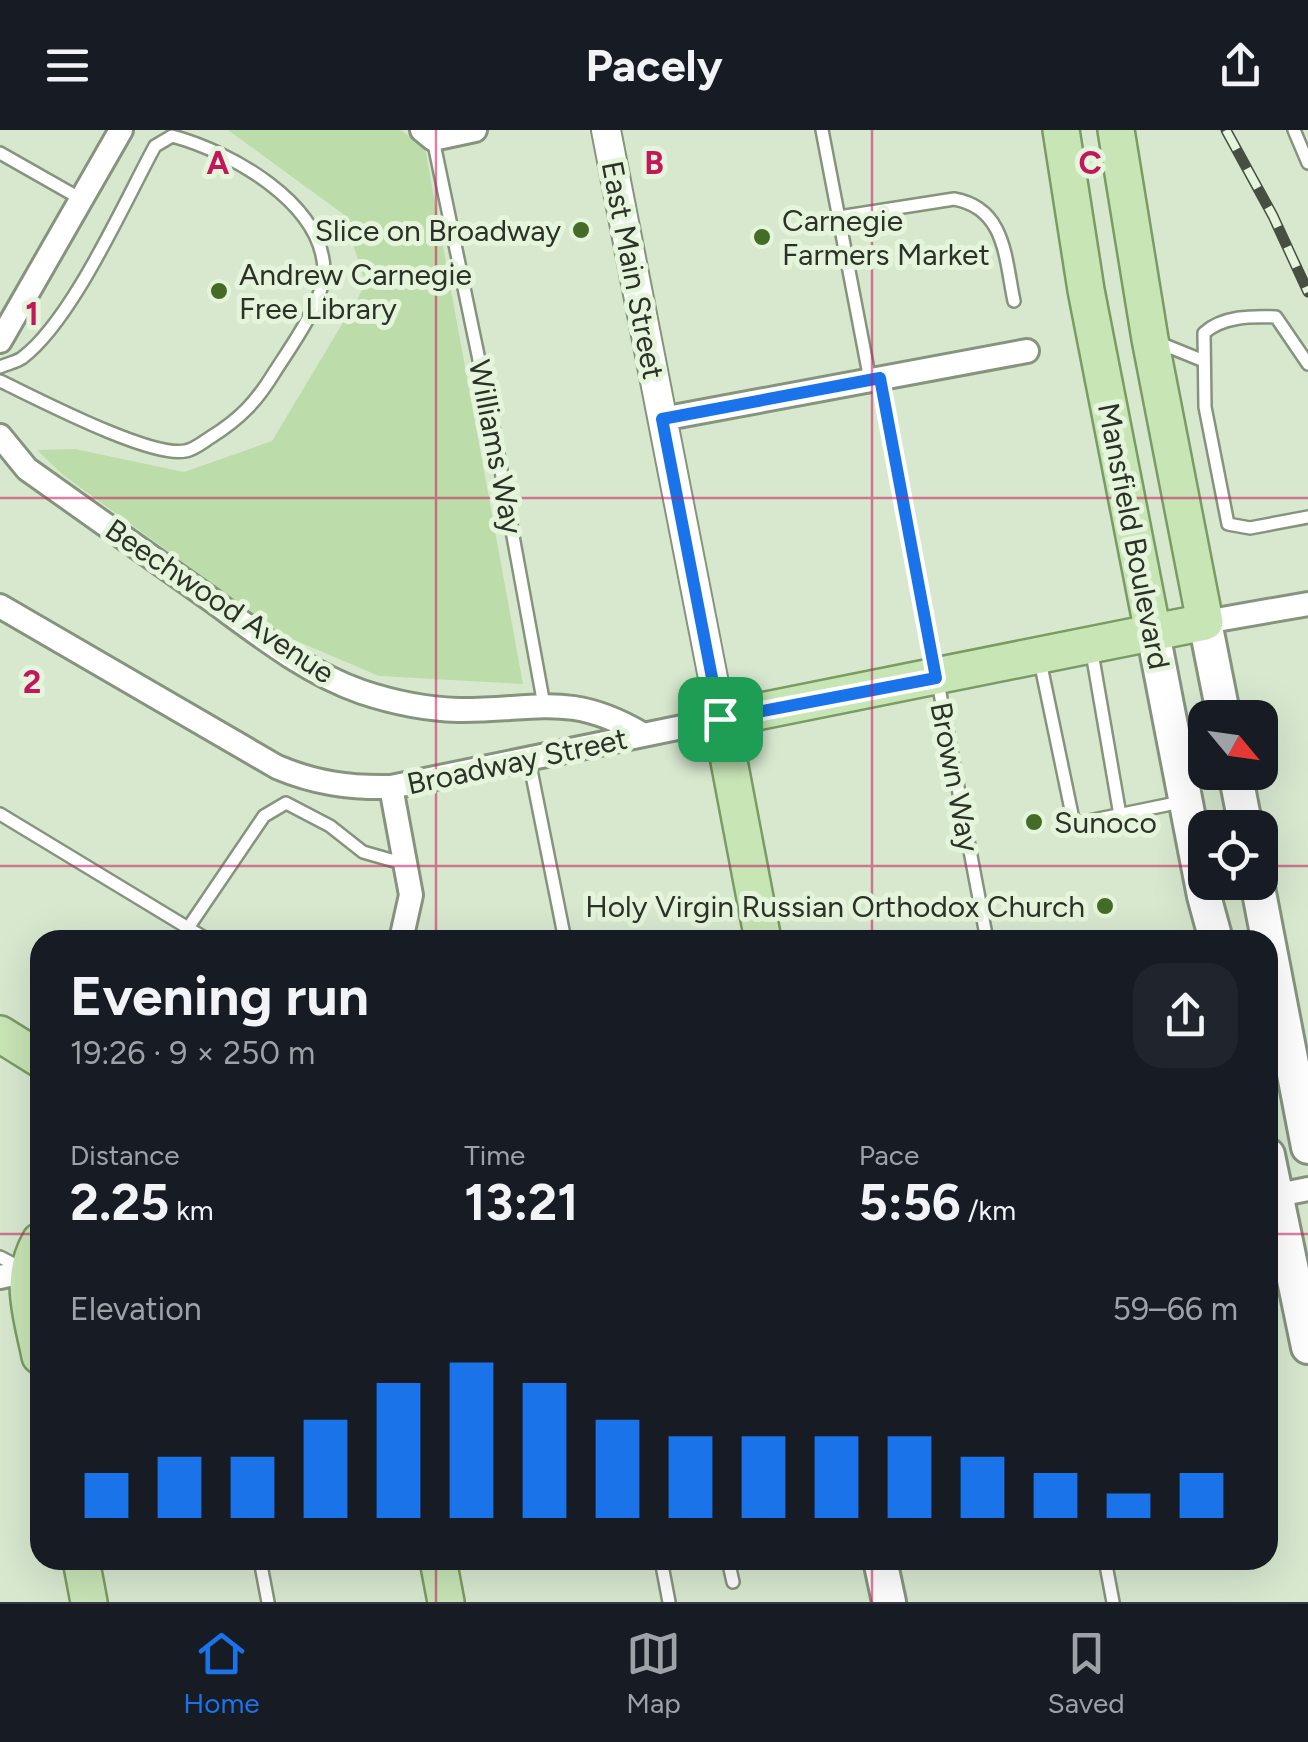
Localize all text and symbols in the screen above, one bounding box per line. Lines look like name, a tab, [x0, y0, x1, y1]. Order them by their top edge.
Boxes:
icon: menu	[40, 38, 95, 93]
text: Pacely	[585, 38, 723, 92]
icon: share	[1213, 38, 1268, 93]
text: A	[207, 144, 230, 182]
text: B	[644, 144, 664, 182]
text: C	[1078, 144, 1102, 182]
street label: East Main Street	[594, 158, 672, 382]
place label: Carnegie Farmers Market	[782, 202, 990, 273]
place label: Slice on Broadway	[315, 212, 561, 249]
marker: Slice on Broadway	[570, 219, 592, 241]
marker: Carnegie Farmers Market	[751, 226, 773, 248]
place label: Andrew Carnegie Free Library	[239, 256, 472, 327]
marker: Andrew Carnegie Free Library	[208, 280, 230, 302]
text: 1	[25, 295, 39, 333]
street label: Williams Way	[461, 357, 531, 537]
street label: Mansfield Boulevard	[1090, 400, 1178, 672]
street label: Beechwood Avenue	[98, 511, 342, 691]
text: 2	[23, 663, 41, 701]
pin	[678, 677, 763, 762]
icon: arrive	[693, 692, 748, 747]
street label: Brown Way	[922, 699, 988, 855]
north arrow	[1188, 700, 1278, 790]
map controls	[1188, 700, 1278, 900]
street label: Broadway Street	[404, 720, 630, 802]
place label: Sunoco	[1054, 804, 1157, 841]
button: locate	[1188, 810, 1278, 900]
marker: Sunoco	[1023, 811, 1045, 833]
place label: Holy Virgin Russian Orthodox Church	[585, 888, 1085, 925]
marker: Holy Virgin Russian Orthodox Church	[1094, 895, 1116, 917]
text: Evening run	[70, 963, 369, 1029]
button: share	[1133, 963, 1238, 1068]
text: 19:26 · 9 × 250 m	[70, 1034, 315, 1072]
text: Distance	[70, 1138, 180, 1172]
text: Time	[464, 1138, 525, 1172]
text: Pace	[859, 1138, 919, 1172]
text: 2.25	[70, 1172, 169, 1233]
text: 13:21	[464, 1172, 578, 1233]
text: 5:56	[859, 1172, 961, 1233]
text: km	[169, 1193, 214, 1227]
text: /km	[961, 1193, 1016, 1227]
text: Elevation	[70, 1290, 202, 1328]
text: 59–66 m	[1113, 1290, 1238, 1328]
tab: Home	[183, 1626, 260, 1720]
tab: Map	[626, 1626, 681, 1720]
tab: Saved	[1048, 1626, 1125, 1720]

